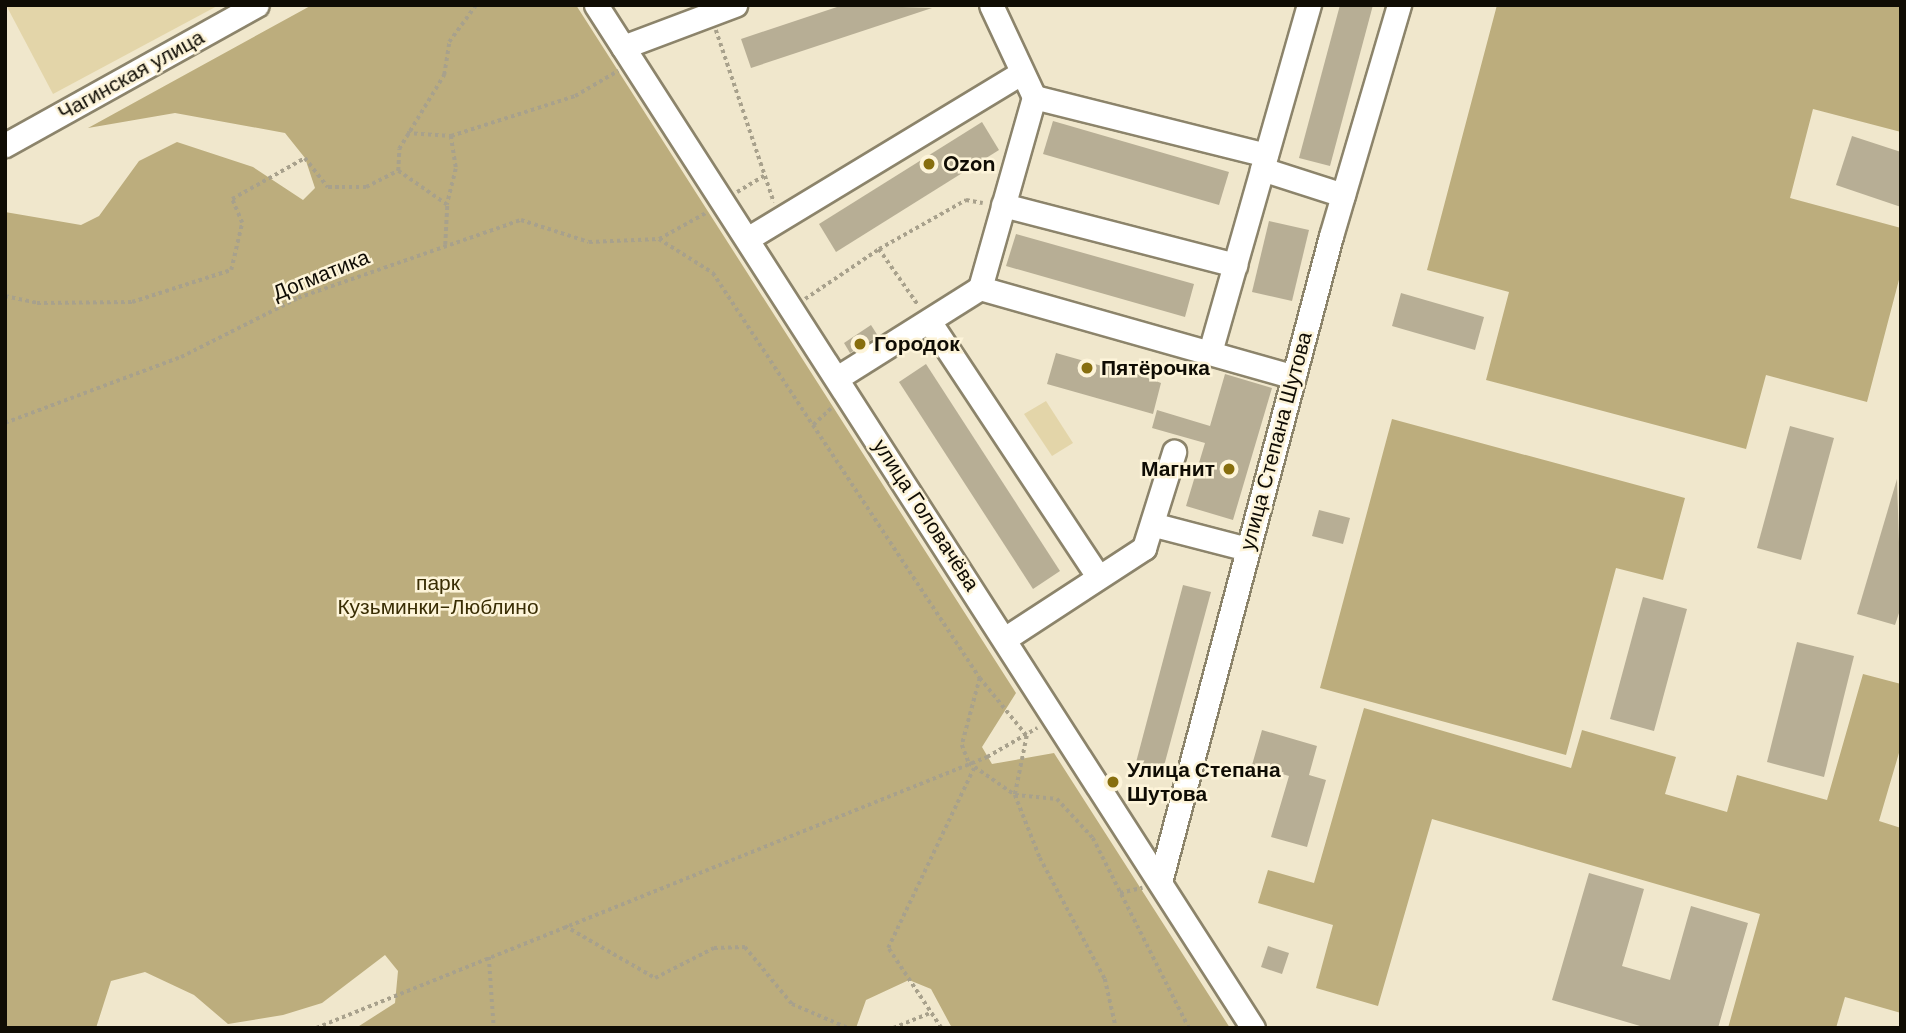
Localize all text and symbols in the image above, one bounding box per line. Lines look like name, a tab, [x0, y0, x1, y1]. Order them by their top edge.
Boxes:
street label: Чагинская улица	[54, 24, 208, 126]
place label: Ozon	[943, 151, 996, 177]
marker: Ozon	[921, 156, 937, 172]
street label: Догматика	[269, 244, 373, 306]
street label: улица Степана Шутова	[1235, 329, 1317, 553]
place label: Городок	[874, 331, 960, 357]
marker: Городок	[852, 336, 868, 352]
place label: Пятёрочка	[1101, 355, 1210, 381]
marker: Пятёрочка	[1079, 360, 1095, 376]
street label: улица Головачёва	[867, 434, 985, 596]
place label: Магнит	[1141, 456, 1215, 482]
marker: Магнит	[1221, 461, 1237, 477]
park label: парк Кузьминки-Люблино	[337, 570, 539, 620]
place label: Улица Степана Шутова	[1127, 757, 1281, 807]
marker: Улица Степана Шутова	[1105, 774, 1121, 790]

